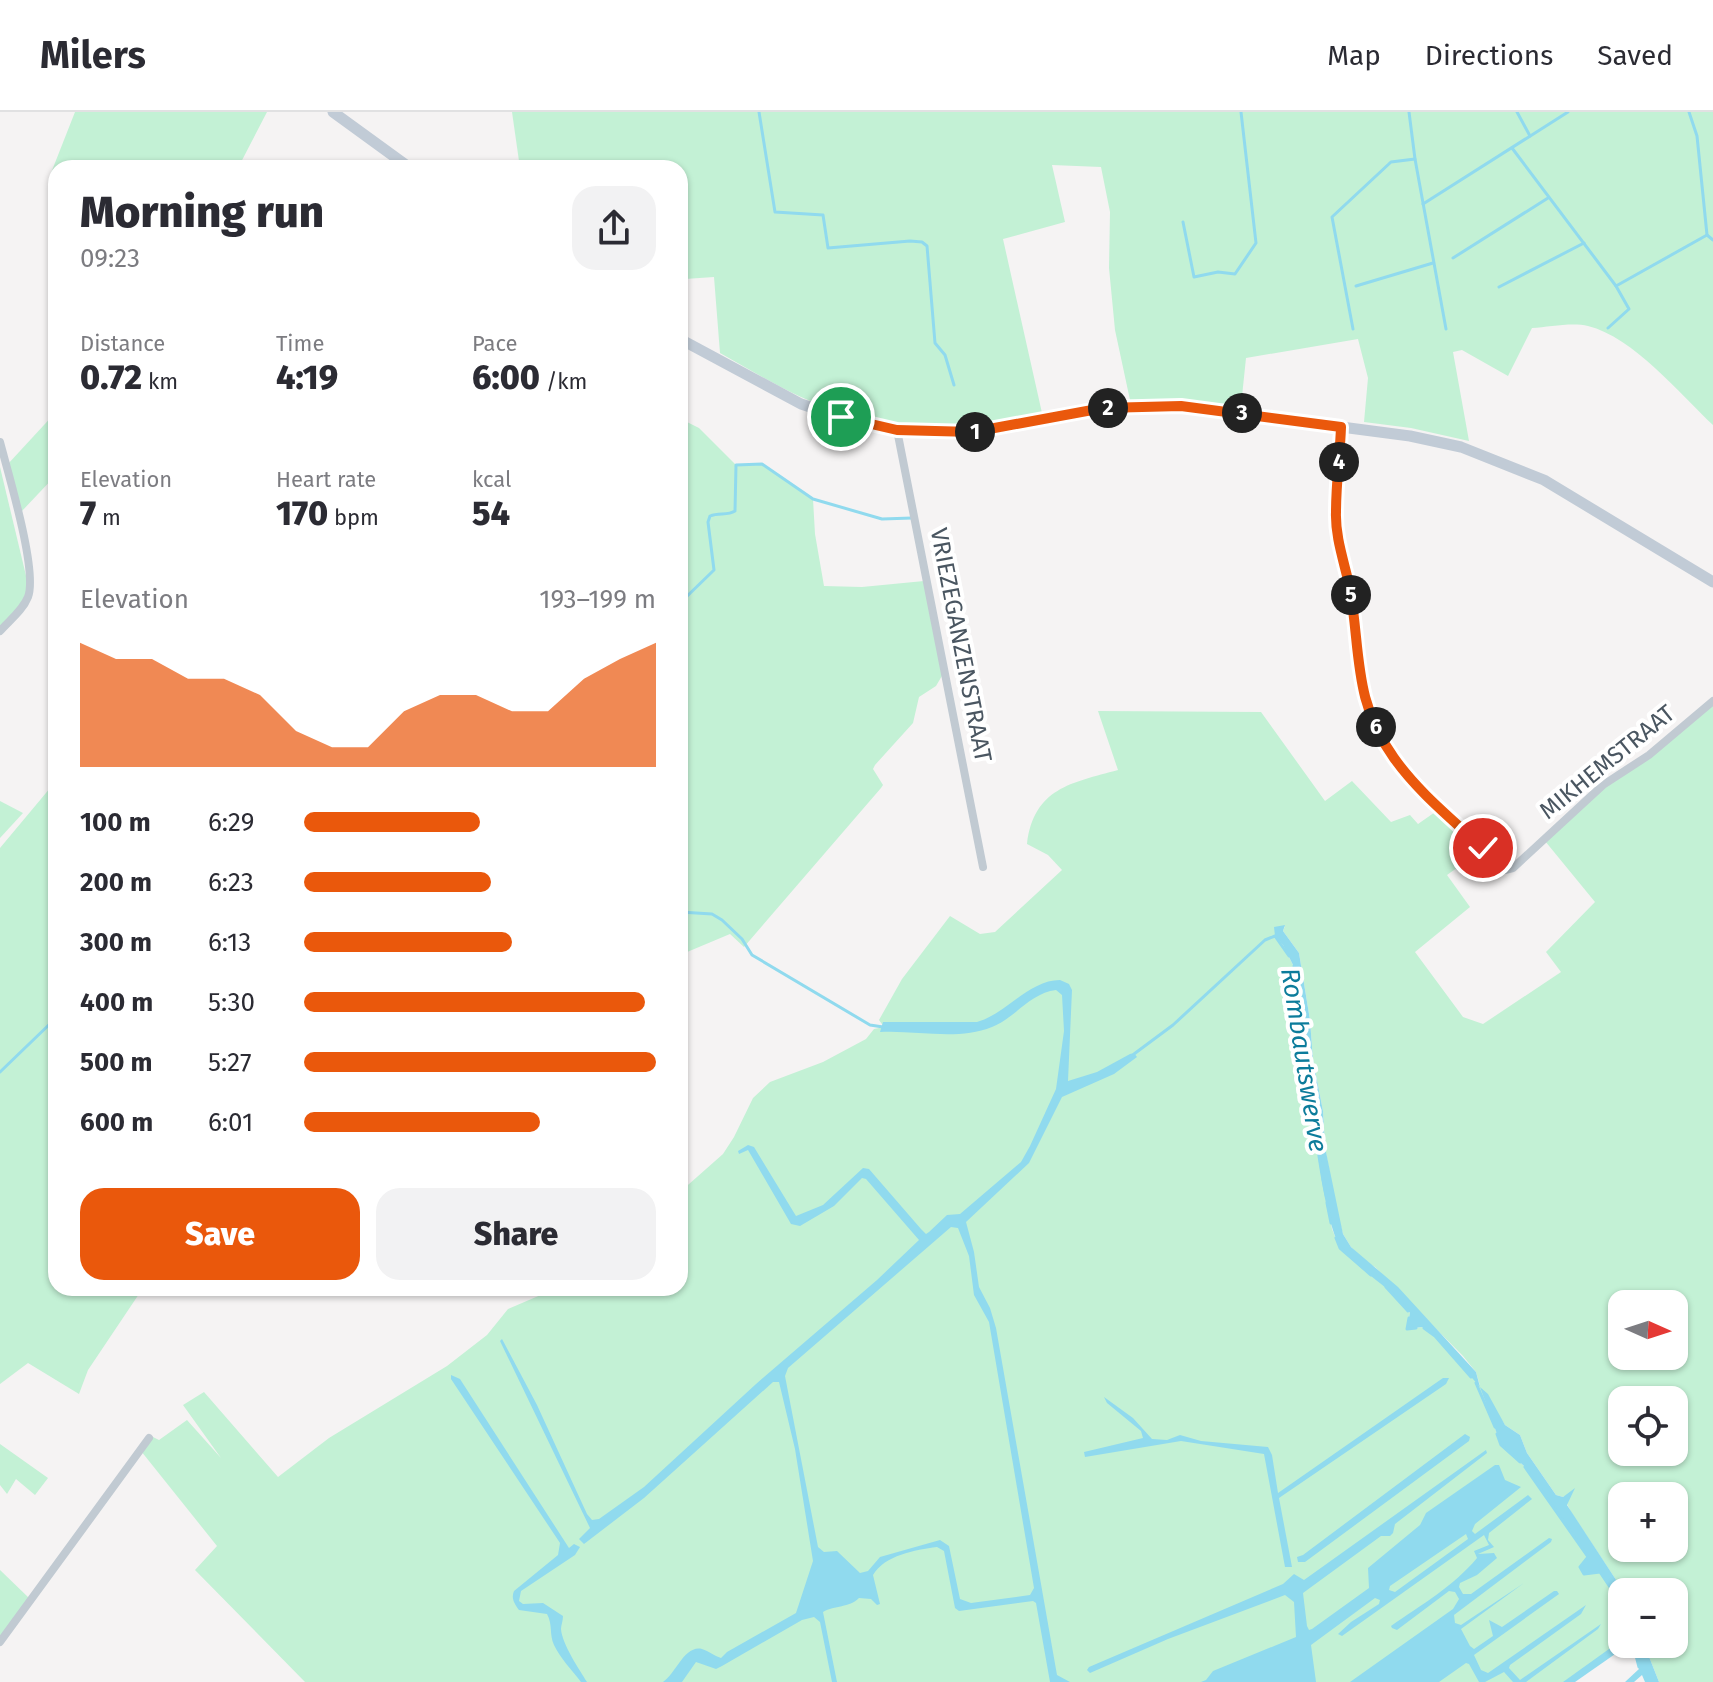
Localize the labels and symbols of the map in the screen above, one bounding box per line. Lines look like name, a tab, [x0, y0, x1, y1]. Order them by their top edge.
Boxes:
pin	[807, 383, 875, 451]
pin: 2	[1088, 388, 1128, 428]
pin: 3	[1222, 393, 1262, 433]
pin: 1	[955, 412, 995, 452]
pin: 4	[1319, 442, 1359, 482]
street label: VRIEZEGANZENSTRAAT	[925, 526, 998, 765]
pin: 5	[1331, 575, 1371, 615]
street label: MIKHEMSTRAAT	[1534, 699, 1681, 825]
pin: 6	[1356, 707, 1396, 747]
pin	[1449, 814, 1517, 882]
water label: Rombautswerve	[1274, 966, 1334, 1154]
north arrow	[1608, 1290, 1688, 1370]

